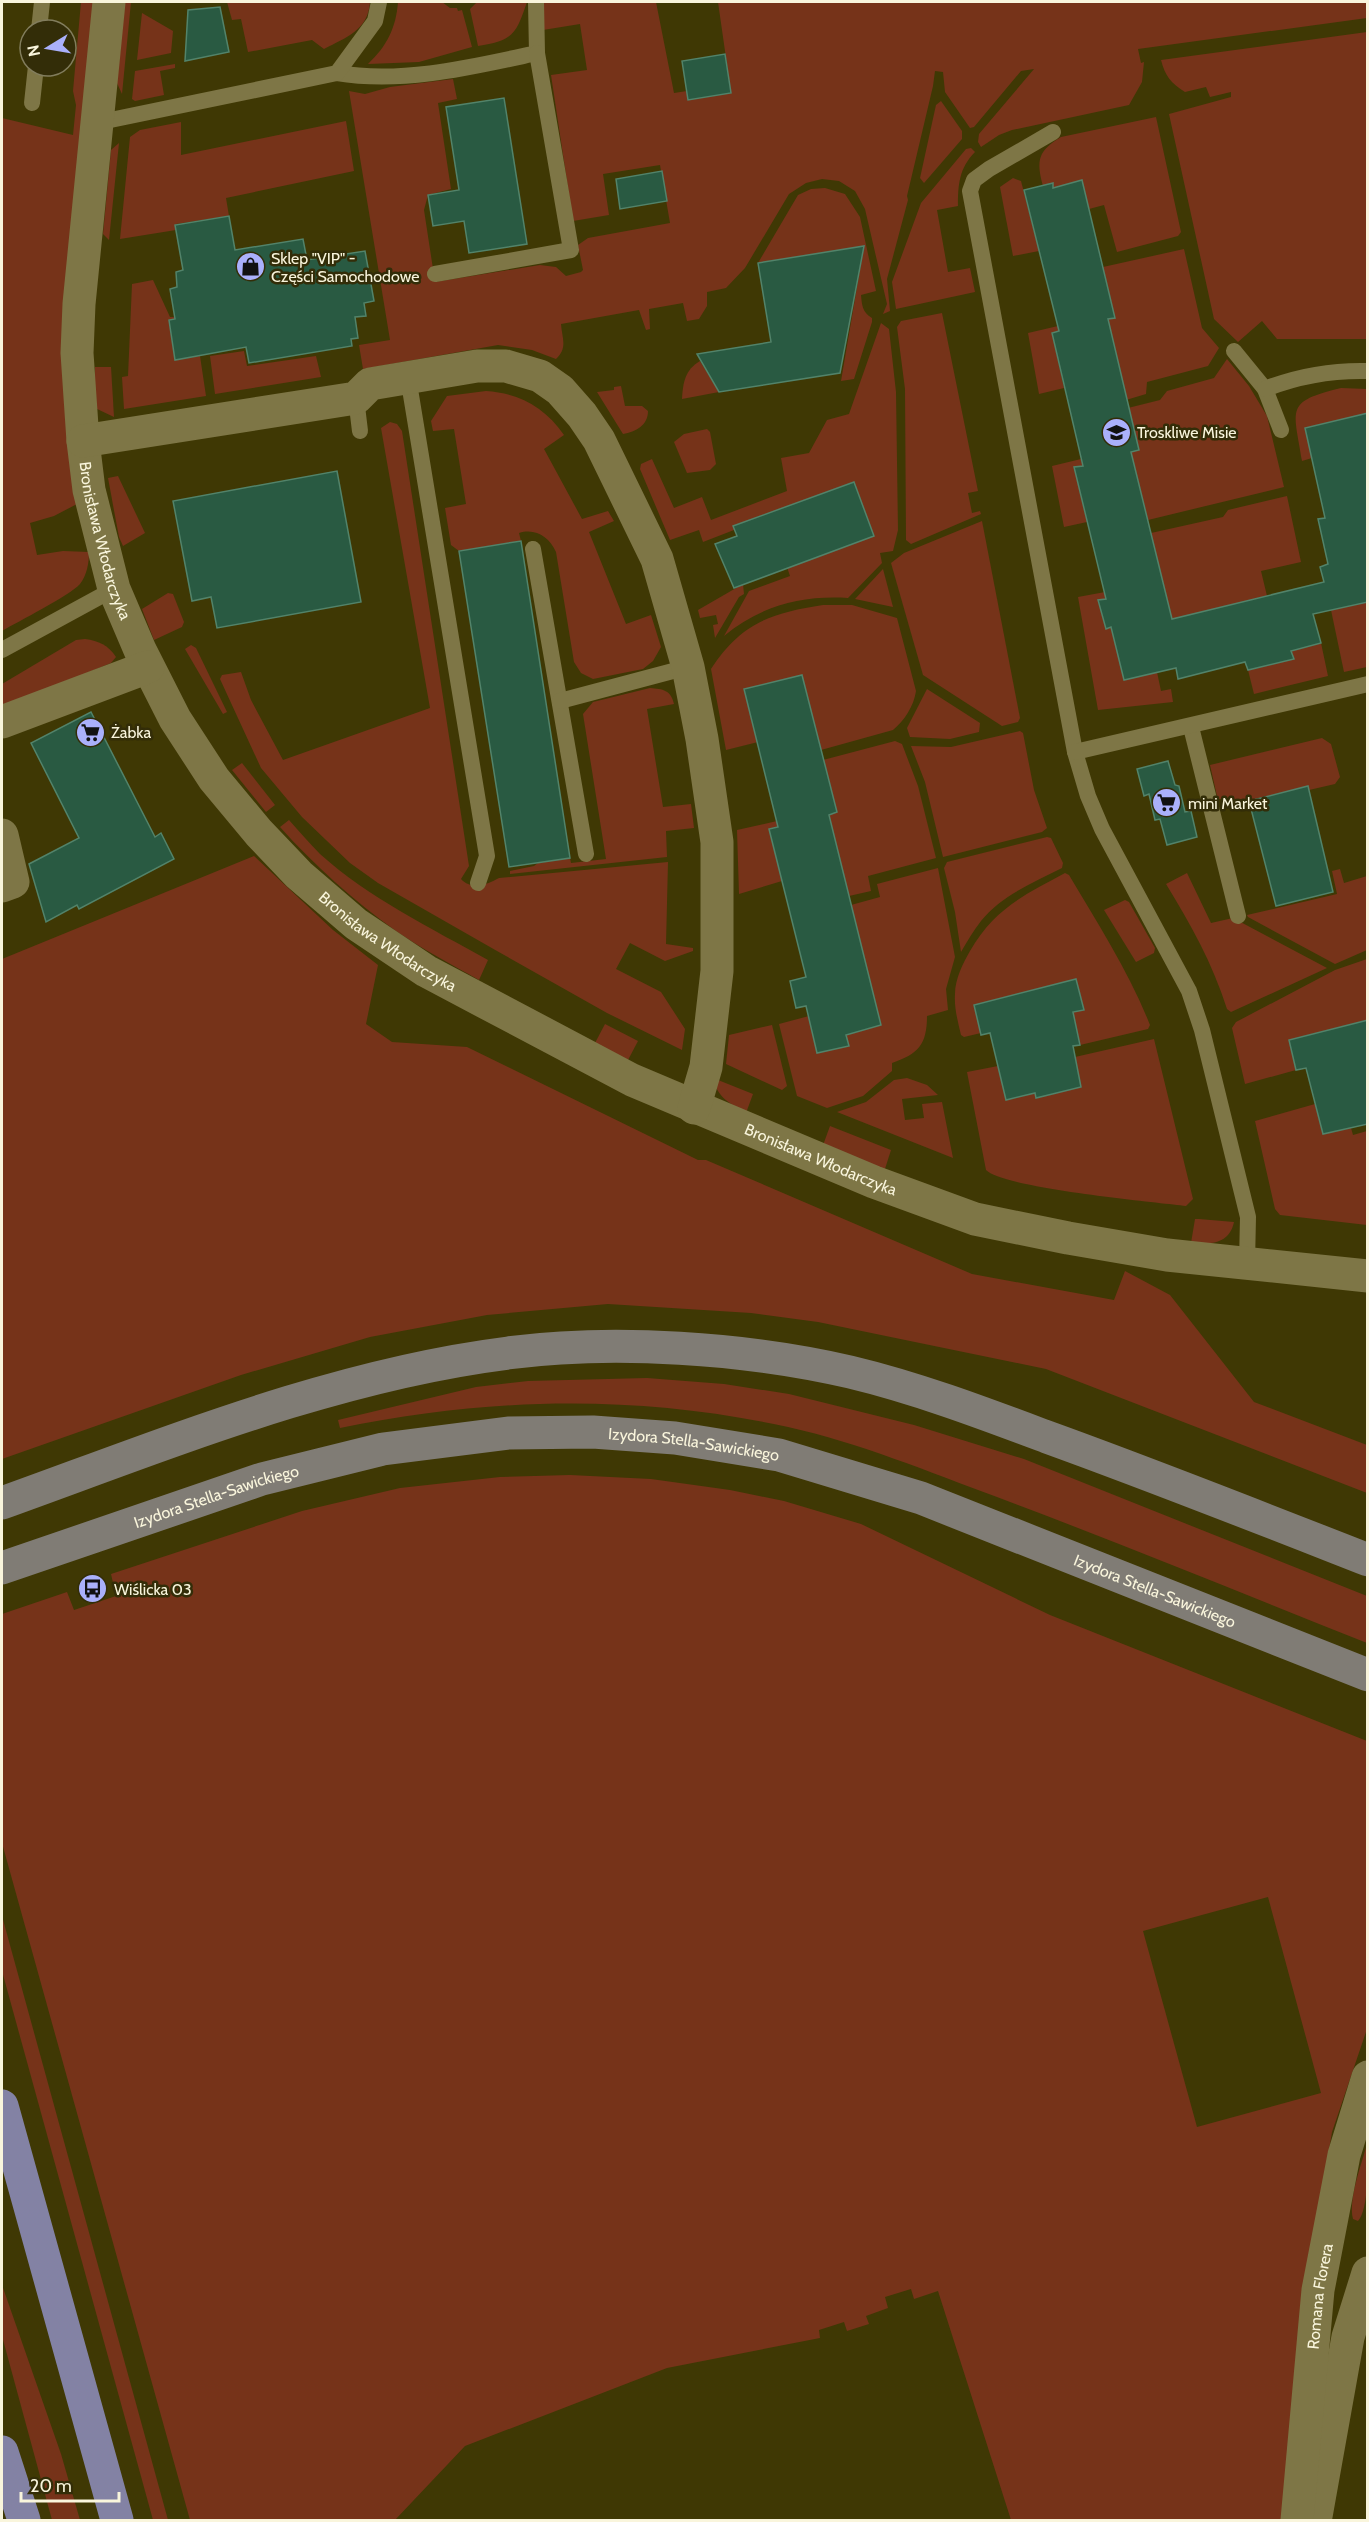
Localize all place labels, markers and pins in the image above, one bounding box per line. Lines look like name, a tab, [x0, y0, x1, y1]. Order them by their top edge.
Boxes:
place label: Sklep "VIP" - Części Samochodowe	[271, 249, 419, 286]
shop icon: Sklep "VIP" - Części Samochodowe	[234, 251, 266, 283]
school or university icon: Troskliwe Misie	[1100, 416, 1132, 448]
place label: Troskliwe Misie	[1137, 423, 1236, 442]
supermarket icon: Żabka	[74, 716, 106, 748]
place label: Żabka	[111, 723, 151, 742]
supermarket icon: mini Market	[1151, 787, 1183, 819]
place label: mini Market	[1188, 794, 1268, 813]
bus stop icon: Wiślicka 03	[77, 1573, 109, 1605]
place label: Wiślicka 03	[114, 1580, 192, 1599]

